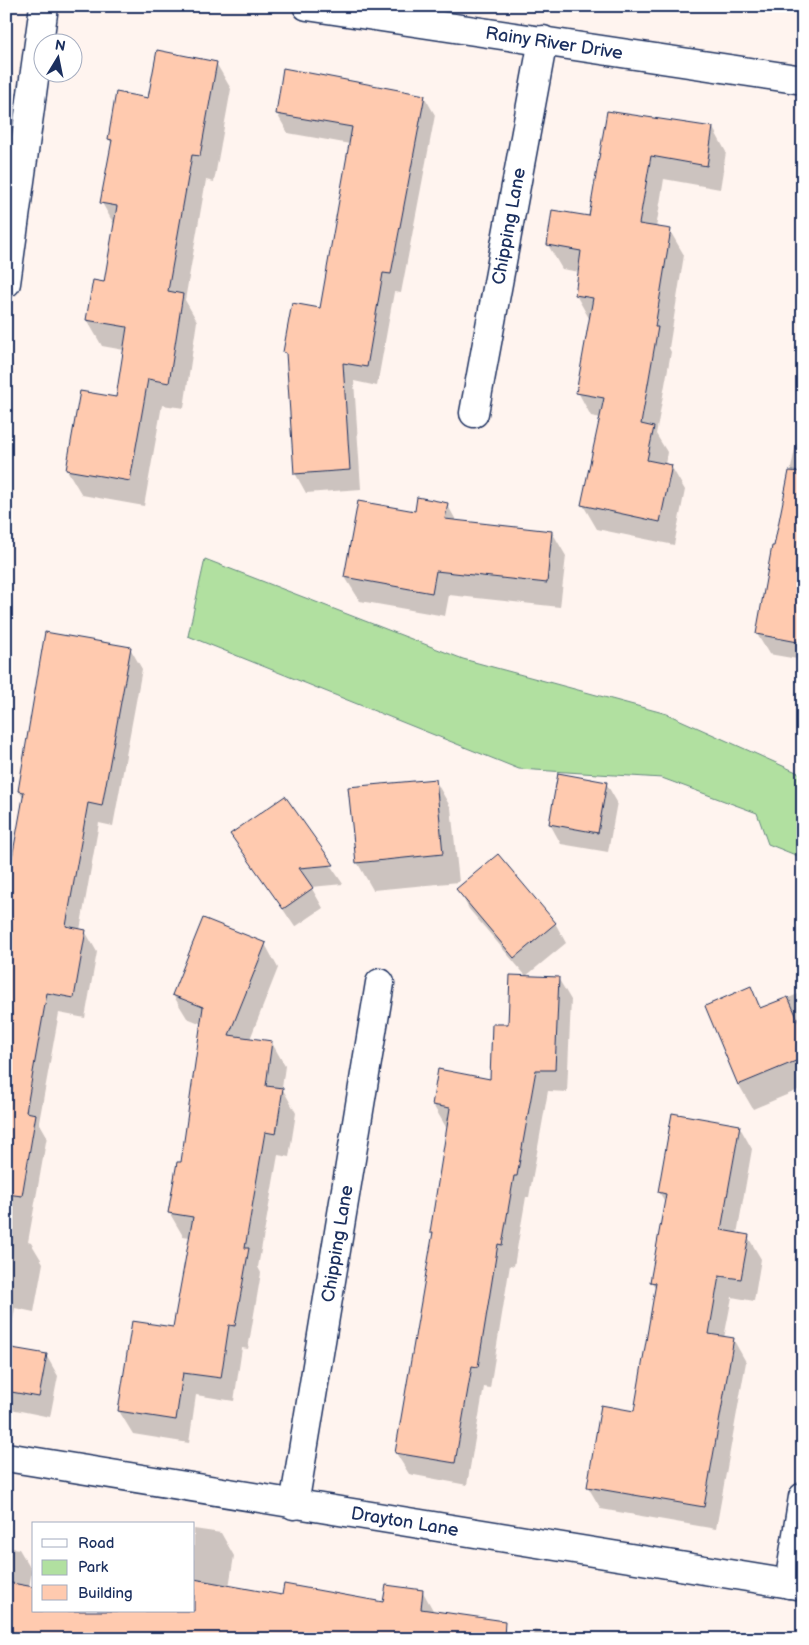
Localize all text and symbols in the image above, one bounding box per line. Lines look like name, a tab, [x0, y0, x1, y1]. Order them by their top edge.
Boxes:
street label: Rainy River Drive	[484, 23, 625, 64]
north arrow	[32, 32, 82, 82]
text: N	[54, 36, 67, 55]
street label: Chipping Lane	[488, 166, 530, 286]
street label: Chipping Lane	[318, 1183, 358, 1304]
street label: Drayton Lane	[349, 1503, 460, 1541]
legend	[32, 1522, 195, 1612]
text: Road	[78, 1534, 114, 1553]
text: Park	[78, 1558, 109, 1577]
text: Building	[78, 1584, 133, 1603]

